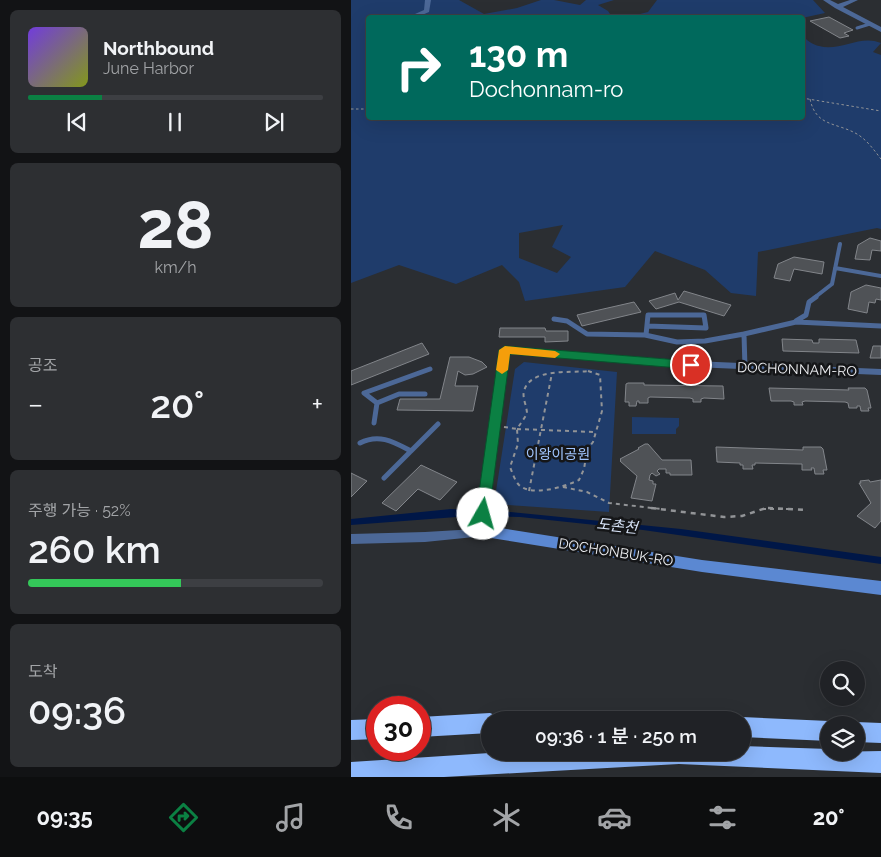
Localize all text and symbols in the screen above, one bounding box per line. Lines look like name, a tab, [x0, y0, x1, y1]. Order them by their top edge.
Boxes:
text: 130 m	[469, 34, 568, 75]
icon: right	[386, 35, 451, 100]
text: Northbound	[103, 37, 214, 59]
text: June Harbor	[103, 59, 194, 78]
text: Dochonnam-ro	[469, 76, 623, 102]
icon: previous	[63, 108, 91, 136]
icon: pause	[161, 108, 189, 136]
icon: next	[260, 108, 288, 136]
text: 28	[138, 187, 213, 263]
text: km/h	[154, 258, 197, 277]
pin	[670, 344, 712, 386]
icon: arrive	[677, 351, 705, 379]
text: 공조	[28, 356, 57, 375]
street label: DOCHONNAM-RO	[737, 359, 857, 379]
text: 20°	[150, 382, 204, 427]
text: −	[28, 388, 43, 421]
text: +	[311, 388, 323, 421]
park label: 이왕이공원	[526, 446, 590, 462]
position arrow	[456, 487, 508, 539]
text: 주행 가능 · 52%	[28, 501, 131, 520]
water label: 도촌천	[595, 515, 641, 537]
text: 260 km	[28, 527, 161, 572]
street label: DOCHONBUK-RO	[557, 535, 675, 569]
map controls	[820, 661, 865, 761]
button: search	[820, 661, 865, 706]
text: 도착	[28, 662, 57, 681]
text: 09:36	[28, 688, 126, 733]
speed limit sign: 30	[366, 696, 431, 761]
button: layers	[820, 716, 865, 761]
text: 09:36 · 1 분 · 250 m	[535, 725, 697, 747]
icon: directions	[166, 800, 201, 835]
icon: music	[273, 800, 308, 835]
icon: phone	[381, 800, 416, 835]
icon: climate	[489, 800, 524, 835]
icon: car	[597, 800, 632, 835]
icon: filters	[705, 800, 740, 835]
text: 09:35	[36, 804, 93, 830]
text: 20°	[813, 804, 845, 830]

